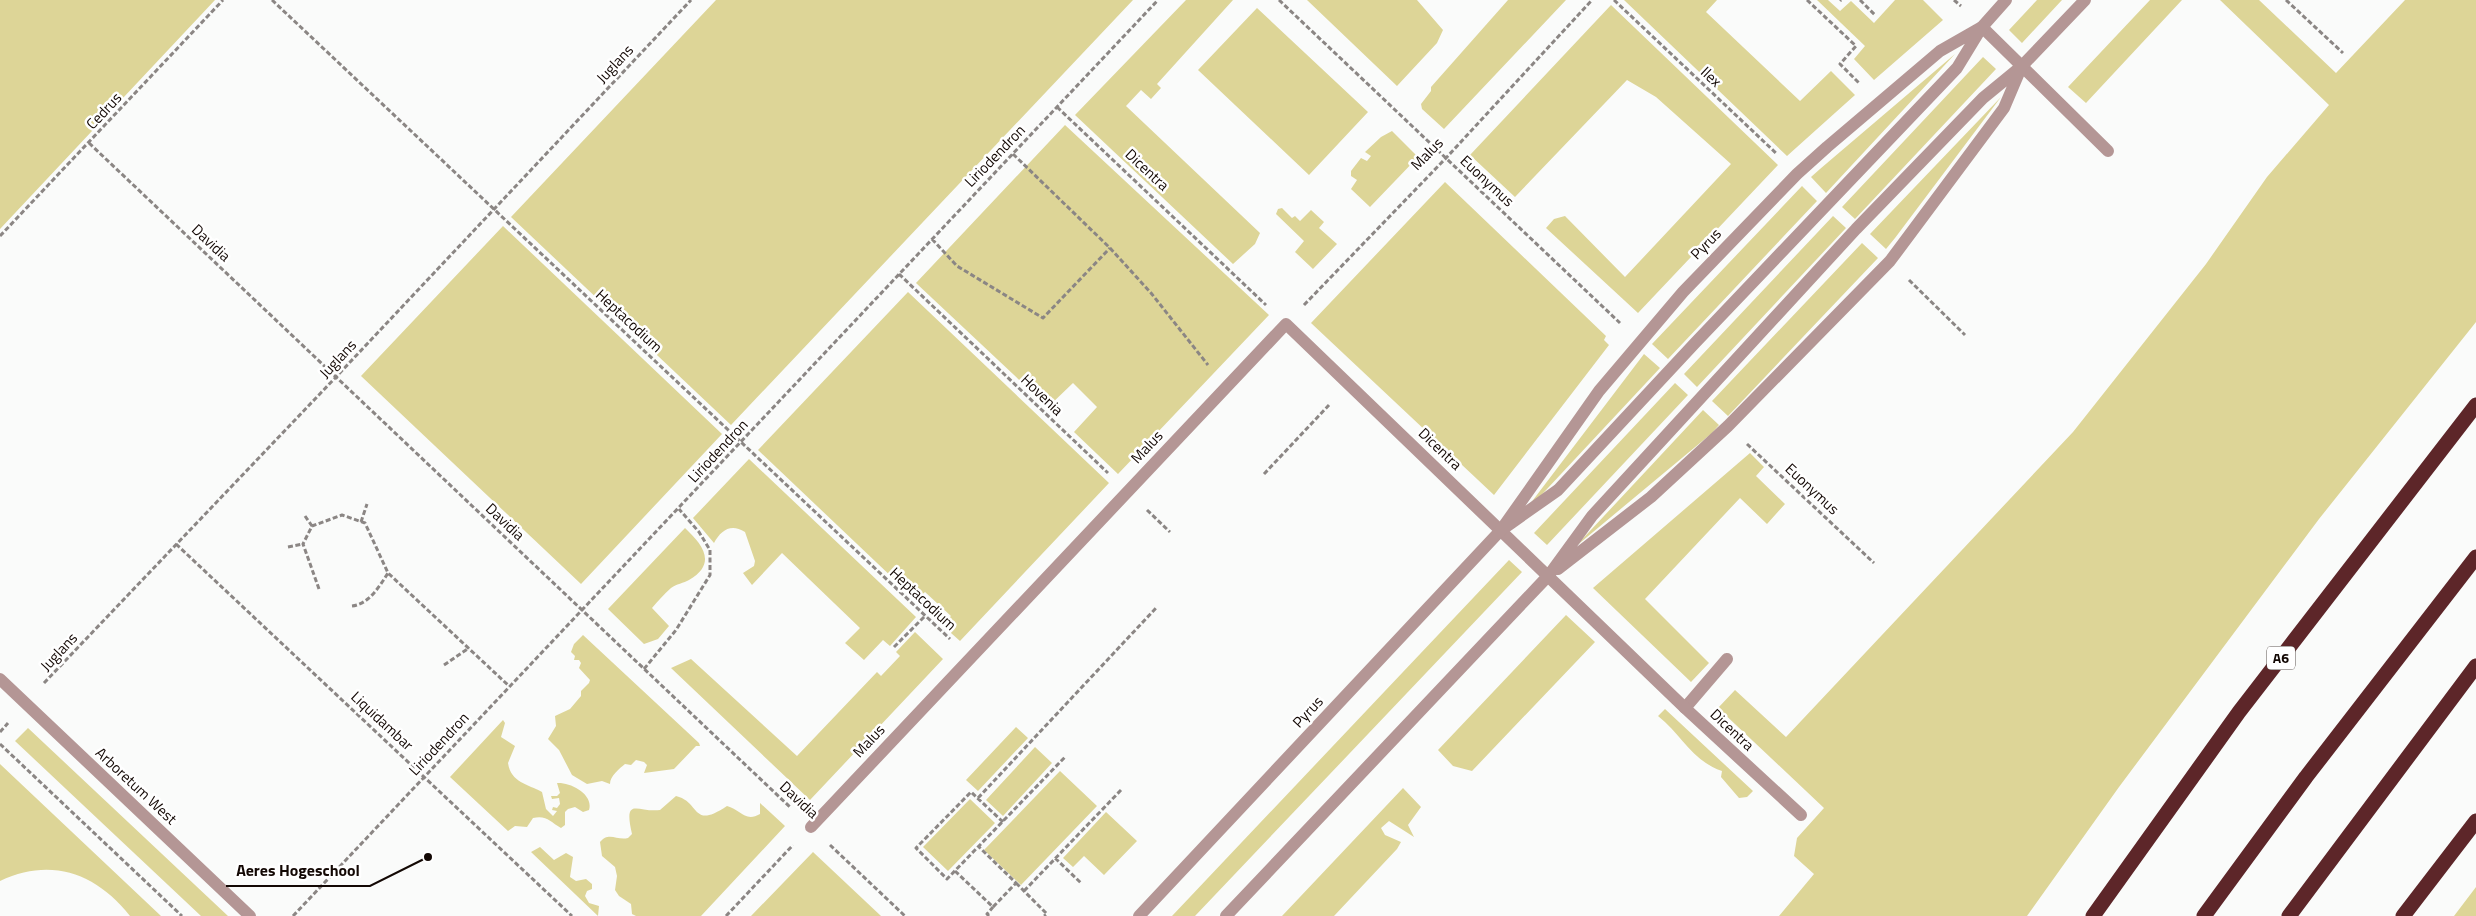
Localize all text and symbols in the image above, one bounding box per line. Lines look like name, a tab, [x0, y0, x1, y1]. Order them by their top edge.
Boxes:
street label: Juglans	[591, 39, 639, 88]
street label: Ilex	[1696, 61, 1727, 93]
street label: Cedrus	[80, 87, 127, 134]
street label: Liriodendron	[959, 119, 1030, 192]
street label: Malus	[1405, 132, 1448, 175]
street label: Dicentra	[1120, 143, 1175, 196]
street label: Euonymus	[1455, 149, 1520, 212]
street label: Davidia	[187, 218, 236, 267]
street label: Pyrus	[1685, 223, 1727, 265]
street label: Heptacodium	[591, 283, 668, 358]
street label: Juglans	[314, 334, 362, 383]
street label: Hovenia	[1016, 369, 1069, 421]
street label: Liriodendron	[682, 414, 753, 488]
street label: Dicentra	[1413, 422, 1468, 476]
street label: Malus	[1125, 425, 1168, 469]
street label: Euonymus	[1780, 457, 1845, 520]
street label: Davidia	[481, 497, 530, 546]
street label: Heptacodium	[885, 561, 962, 636]
street label: Juglans	[35, 627, 83, 676]
road number: A6	[2267, 646, 2295, 670]
street label: Liquidambar	[346, 686, 419, 756]
street label: Pyrus	[1287, 691, 1328, 733]
street label: Dicentra	[1705, 703, 1760, 756]
street label: Liriodendron	[403, 707, 474, 781]
street label: Malus	[847, 719, 890, 763]
street label: Arboretum West	[90, 742, 183, 830]
street label: Davidia	[775, 775, 824, 824]
callout: Aeres Hogeschool	[226, 855, 370, 886]
text: Aeres Hogeschool	[236, 858, 360, 882]

